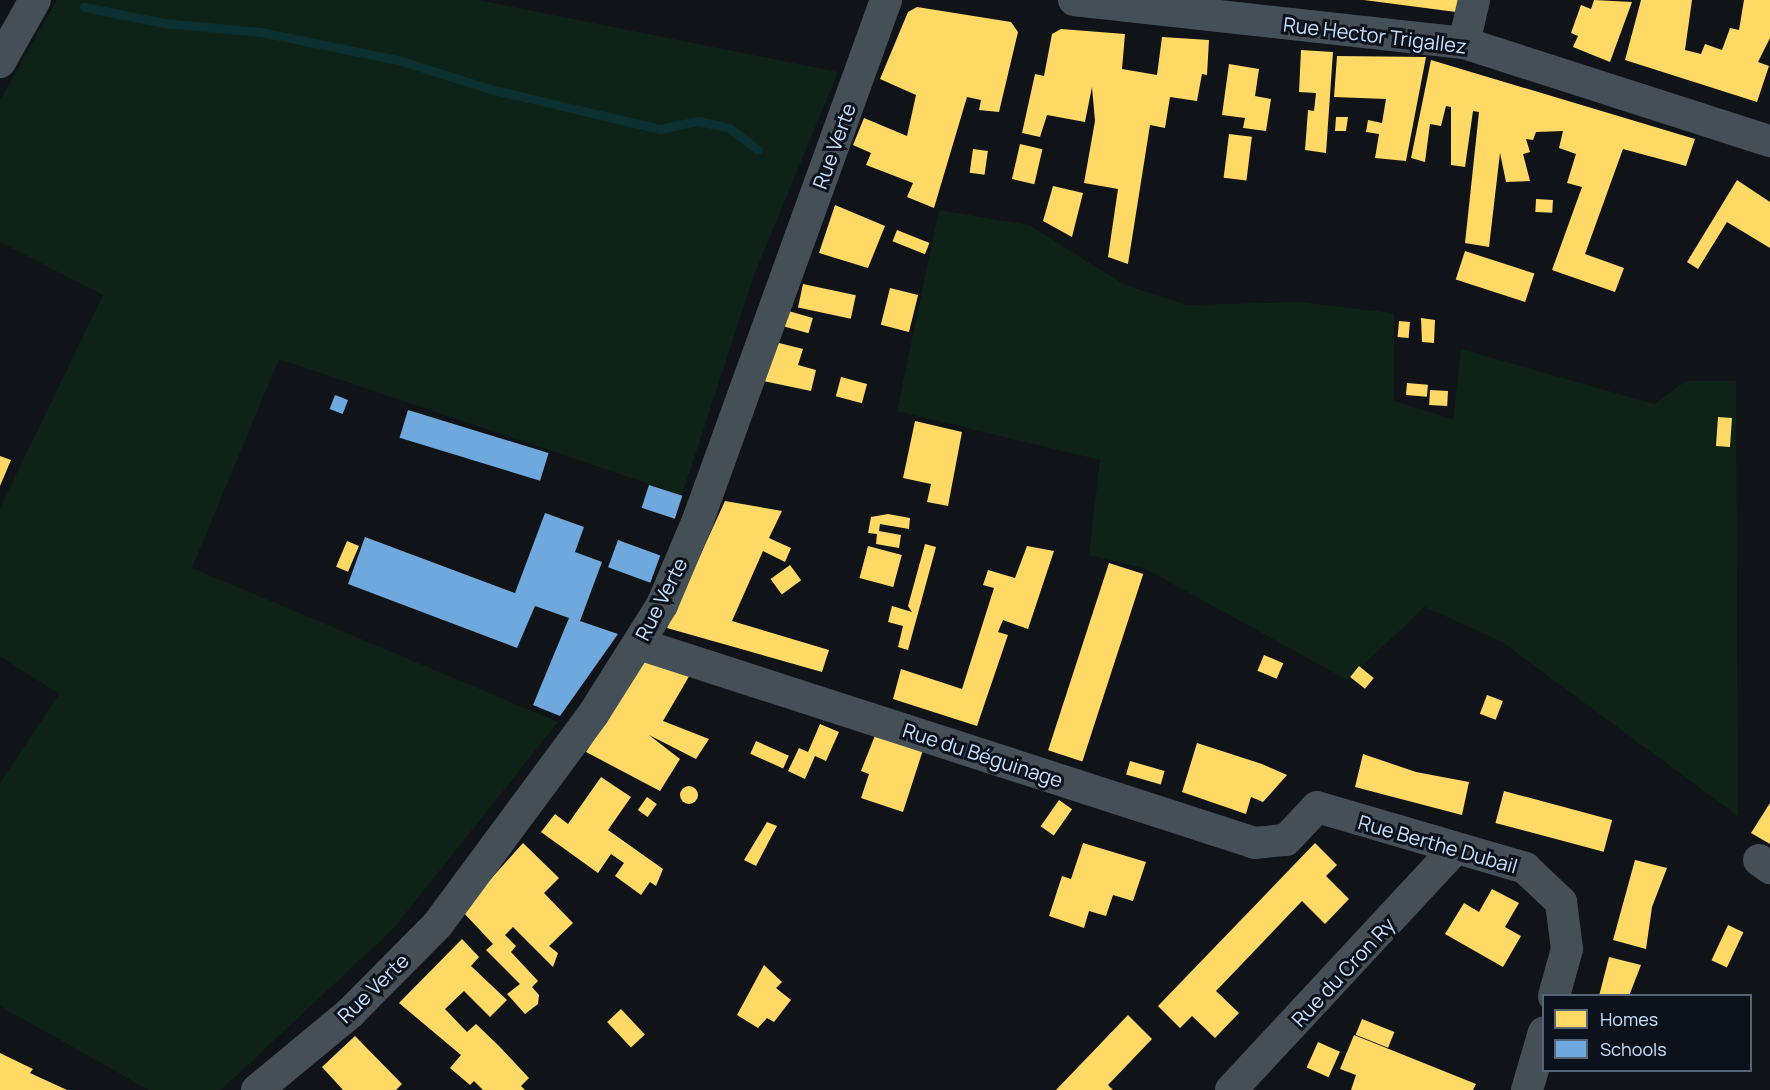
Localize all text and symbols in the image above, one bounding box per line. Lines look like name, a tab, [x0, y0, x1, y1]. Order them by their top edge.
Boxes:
street label: Rue Hector Trigallez	[1282, 12, 1468, 58]
street label: Rue Verte	[807, 100, 861, 192]
street label: Rue Verte	[630, 554, 692, 644]
street label: Rue du Béguinage	[900, 718, 1066, 792]
street label: Rue Berthe Dubail	[1356, 810, 1520, 878]
street label: Rue du Cron Ry	[1286, 913, 1400, 1031]
street label: Rue Verte	[333, 948, 413, 1028]
legend	[1542, 994, 1752, 1072]
text: Homes	[1600, 1007, 1658, 1031]
text: Schools	[1600, 1037, 1667, 1061]

